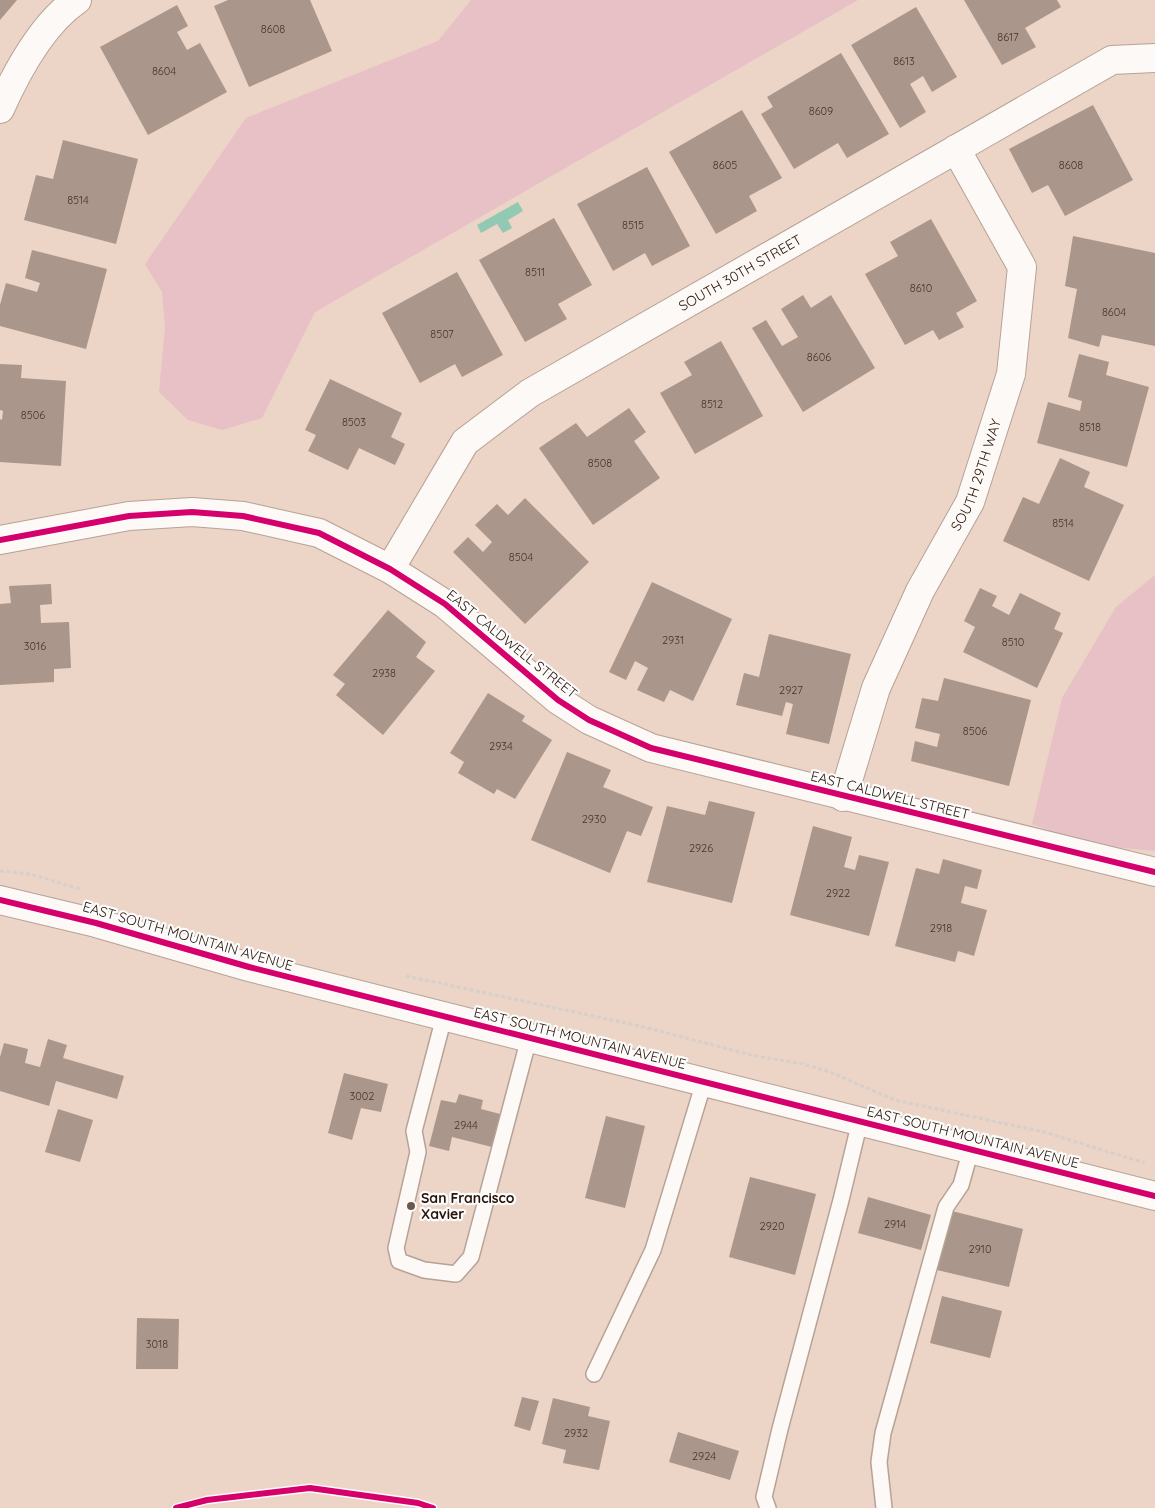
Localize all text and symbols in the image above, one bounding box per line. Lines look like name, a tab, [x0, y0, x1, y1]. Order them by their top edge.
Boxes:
house number: 8608	[261, 22, 285, 36]
house number: 8617	[997, 30, 1019, 44]
house number: 8613	[893, 54, 915, 68]
house number: 8604	[152, 64, 176, 78]
house number: 8609	[809, 104, 833, 118]
house number: 8605	[713, 158, 737, 172]
house number: 8608	[1059, 158, 1083, 172]
house number: 8514	[67, 193, 89, 207]
house number: 8515	[622, 218, 644, 232]
street label: SOUTH 30TH STREET	[675, 230, 805, 315]
house number: 8511	[525, 265, 545, 279]
house number: 8610	[910, 281, 932, 295]
house number: 8604	[1102, 305, 1126, 319]
house number: 8507	[430, 327, 454, 341]
house number: 8606	[807, 350, 831, 364]
house number: 8512	[701, 397, 723, 411]
house number: 8506	[21, 408, 45, 422]
house number: 8503	[342, 415, 366, 429]
street label: SOUTH 29TH WAY	[947, 416, 1005, 534]
house number: 8518	[1079, 420, 1101, 434]
house number: 8508	[588, 456, 612, 470]
house number: 8514	[1052, 516, 1074, 530]
house number: 8504	[509, 550, 533, 564]
street label: EAST CALDWELL STREET	[443, 586, 581, 702]
house number: 2931	[662, 633, 684, 647]
house number: 8510	[1002, 635, 1024, 649]
house number: 3016	[24, 639, 46, 653]
house number: 2938	[372, 666, 396, 680]
house number: 2927	[779, 683, 803, 697]
house number: 8506	[963, 724, 987, 738]
house number: 2934	[489, 739, 513, 753]
street label: EAST CALDWELL STREET	[809, 767, 971, 823]
house number: 2930	[582, 812, 606, 826]
house number: 2926	[689, 841, 713, 855]
house number: 2922	[826, 886, 850, 900]
street label: EAST SOUTH MOUNTAIN AVENUE	[81, 897, 295, 975]
house number: 2918	[930, 921, 952, 935]
street label: EAST SOUTH MOUNTAIN AVENUE	[472, 1003, 688, 1073]
house number: 3002	[350, 1089, 374, 1103]
street label: EAST SOUTH MOUNTAIN AVENUE	[865, 1102, 1081, 1172]
house number: 2944	[454, 1118, 478, 1132]
place label: San Francisco Xavier	[421, 1189, 515, 1223]
marker: San Francisco Xavier	[405, 1200, 417, 1212]
house number: 2914	[884, 1217, 906, 1231]
house number: 2920	[760, 1219, 784, 1233]
house number: 2910	[969, 1242, 991, 1256]
house number: 3018	[146, 1337, 168, 1351]
house number: 2932	[564, 1426, 588, 1440]
house number: 2924	[692, 1449, 716, 1463]

